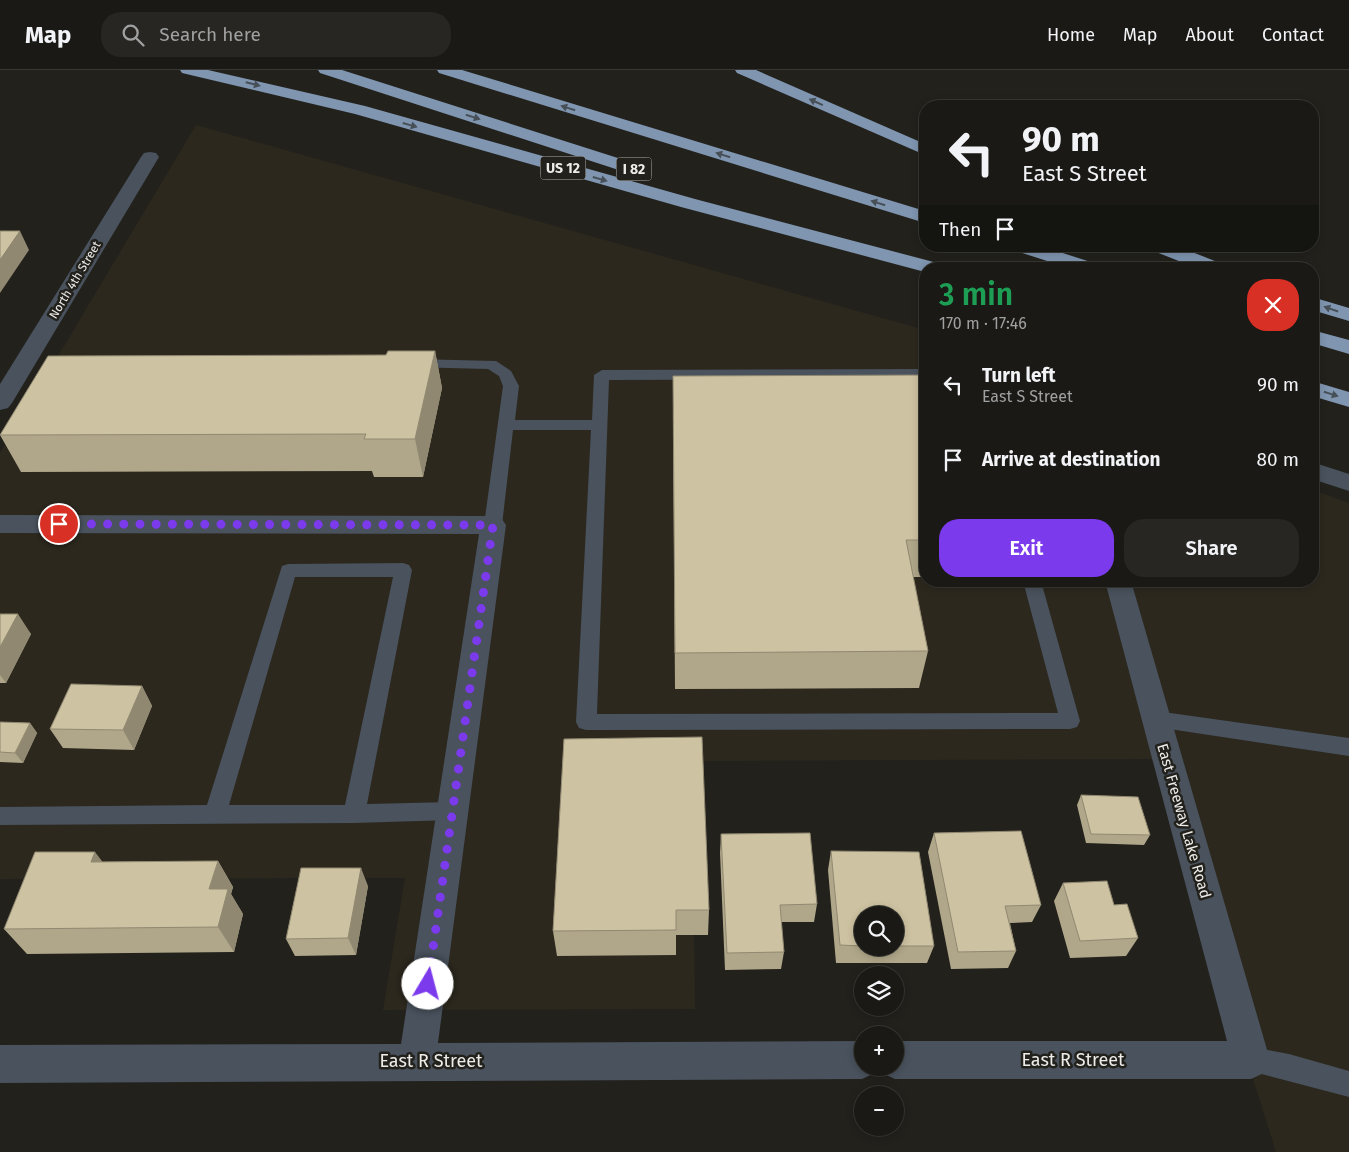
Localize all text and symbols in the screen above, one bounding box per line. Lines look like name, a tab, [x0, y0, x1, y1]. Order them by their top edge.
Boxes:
search box	[101, 12, 451, 57]
text: Map	[25, 21, 71, 49]
icon: search	[119, 21, 147, 49]
text: Search here	[159, 23, 261, 46]
text: Home	[1047, 24, 1095, 46]
text: Map	[1123, 24, 1157, 46]
text: About	[1185, 24, 1234, 46]
text: Contact	[1262, 24, 1324, 46]
one-way arrow	[245, 80, 260, 88]
one-way arrow	[809, 98, 823, 106]
one-way arrow	[560, 103, 575, 111]
one-way arrow	[465, 114, 480, 122]
text: 90 m	[1022, 118, 1100, 160]
icon: left	[939, 120, 1004, 185]
one-way arrow	[403, 121, 418, 129]
one-way arrow	[715, 151, 730, 159]
road number: US 12	[540, 156, 586, 180]
road number: I 82	[616, 158, 652, 180]
text: East S Street	[1022, 160, 1147, 187]
one-way arrow	[593, 175, 608, 183]
one-way arrow	[871, 198, 886, 206]
icon: arrive	[991, 215, 1019, 243]
text: Then	[939, 218, 981, 241]
street label: North 4th Street	[46, 238, 104, 321]
text: 3 min	[939, 277, 1013, 313]
button: close	[1247, 279, 1299, 331]
one-way arrow	[1323, 305, 1338, 312]
text: 170 m · 17:46	[939, 314, 1027, 333]
text: Turn left	[982, 364, 1056, 387]
icon: left	[939, 371, 967, 399]
text: 90 m	[1257, 373, 1299, 396]
text: East S Street	[982, 387, 1073, 406]
one-way arrow	[1323, 391, 1338, 398]
icon: arrive	[939, 446, 967, 474]
text: Arrive at destination	[982, 448, 1161, 471]
text: 80 m	[1257, 448, 1299, 471]
pin	[38, 503, 80, 545]
icon: arrive	[45, 510, 73, 538]
button: Exit	[939, 519, 1114, 577]
button: Share	[1124, 519, 1299, 577]
street label: East Freeway Lake Road	[1153, 741, 1215, 901]
map controls	[854, 906, 904, 1136]
button: search	[854, 906, 904, 956]
position arrow	[401, 957, 453, 1009]
button: layers	[854, 966, 904, 1016]
button: +	[854, 1026, 904, 1076]
street label: East R Street	[1021, 1049, 1125, 1071]
street label: East R Street	[379, 1050, 483, 1072]
button: −	[854, 1086, 904, 1136]

